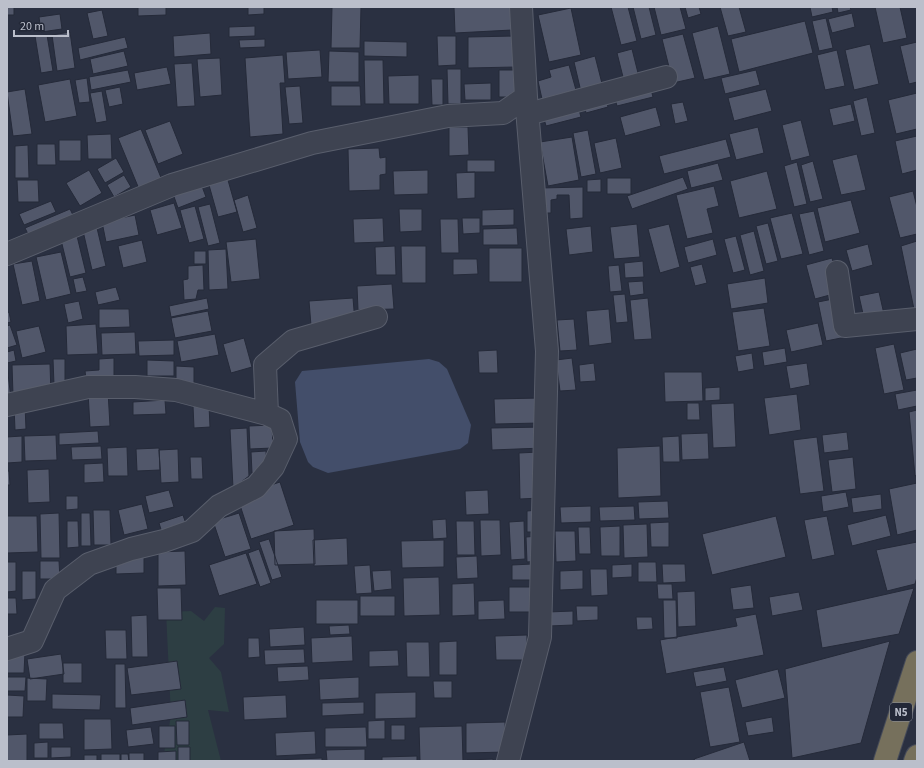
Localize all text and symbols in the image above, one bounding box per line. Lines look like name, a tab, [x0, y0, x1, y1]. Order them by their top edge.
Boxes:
scale bar	[14, 12, 68, 38]
text: 20 m	[20, 18, 44, 35]
road number: N5	[890, 703, 912, 721]

